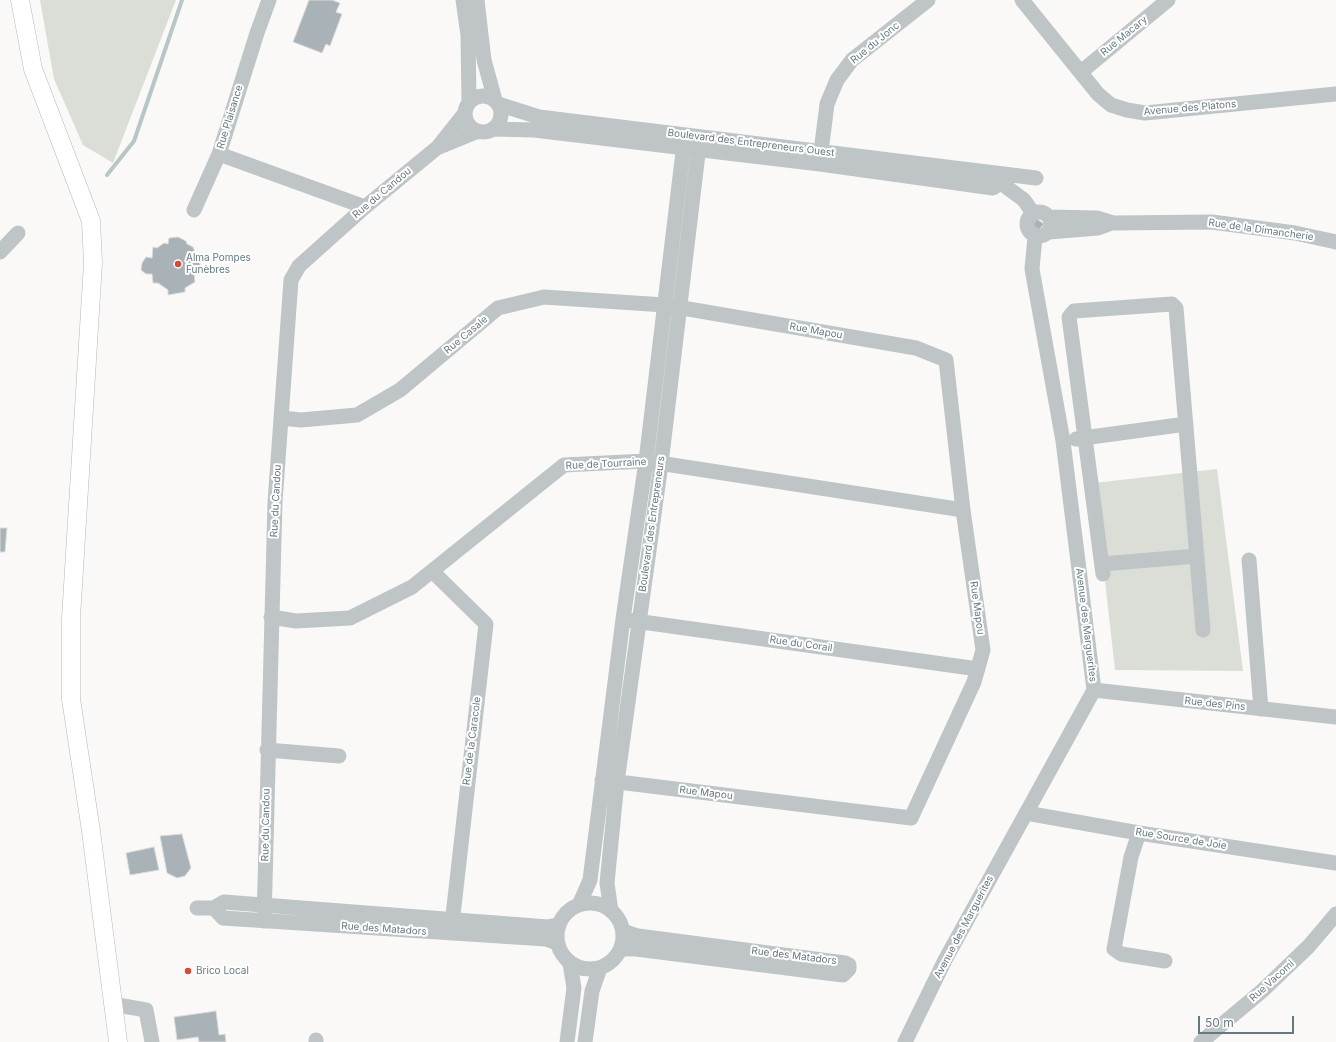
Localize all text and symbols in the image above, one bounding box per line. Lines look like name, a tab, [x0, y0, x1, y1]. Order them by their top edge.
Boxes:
street label: Rue Macary	[1098, 14, 1150, 58]
street label: Rue du Jonc	[848, 20, 902, 66]
street label: Rue Plaisance	[215, 84, 245, 150]
street label: Avenue des Platons	[1143, 98, 1237, 118]
street label: Boulevard des Entrepreneurs Ouest	[667, 127, 835, 159]
street label: Rue du Candou	[350, 165, 414, 221]
street label: Rue de la Dimancherie	[1208, 217, 1314, 243]
place label: Alma Pompes Funèbres	[186, 252, 251, 276]
marker: Alma Pompes Funèbres	[173, 259, 183, 269]
street label: Rue Casale	[442, 313, 490, 357]
street label: Rue Mapou	[789, 320, 843, 342]
street label: Boulevard des Entrepreneurs	[637, 455, 667, 593]
street label: Rue de Tourraine	[565, 456, 647, 472]
street label: Rue du Candou	[268, 464, 284, 538]
street label: Avenue des Marguerites	[1073, 567, 1099, 683]
street label: Rue Mapou	[967, 581, 987, 635]
street label: Rue du Corail	[769, 634, 833, 654]
street label: Rue des Pins	[1184, 695, 1246, 713]
street label: Rue de la Caracole	[461, 696, 483, 786]
street label: Rue Mapou	[679, 784, 733, 802]
street label: Rue du Candou	[259, 789, 273, 861]
street label: Rue Source de Joie	[1135, 826, 1227, 852]
street label: Avenue des Marguerites	[932, 874, 996, 980]
street label: Rue des Matadors	[341, 920, 427, 938]
street label: Rue des Matadors	[751, 945, 837, 967]
street label: Rue Vacomi	[1247, 958, 1297, 1004]
place label: Brico Local	[196, 965, 249, 977]
marker: Brico Local	[183, 966, 193, 976]
scale bar	[1200, 1008, 1296, 1034]
text: 50 m	[1205, 1015, 1234, 1030]

